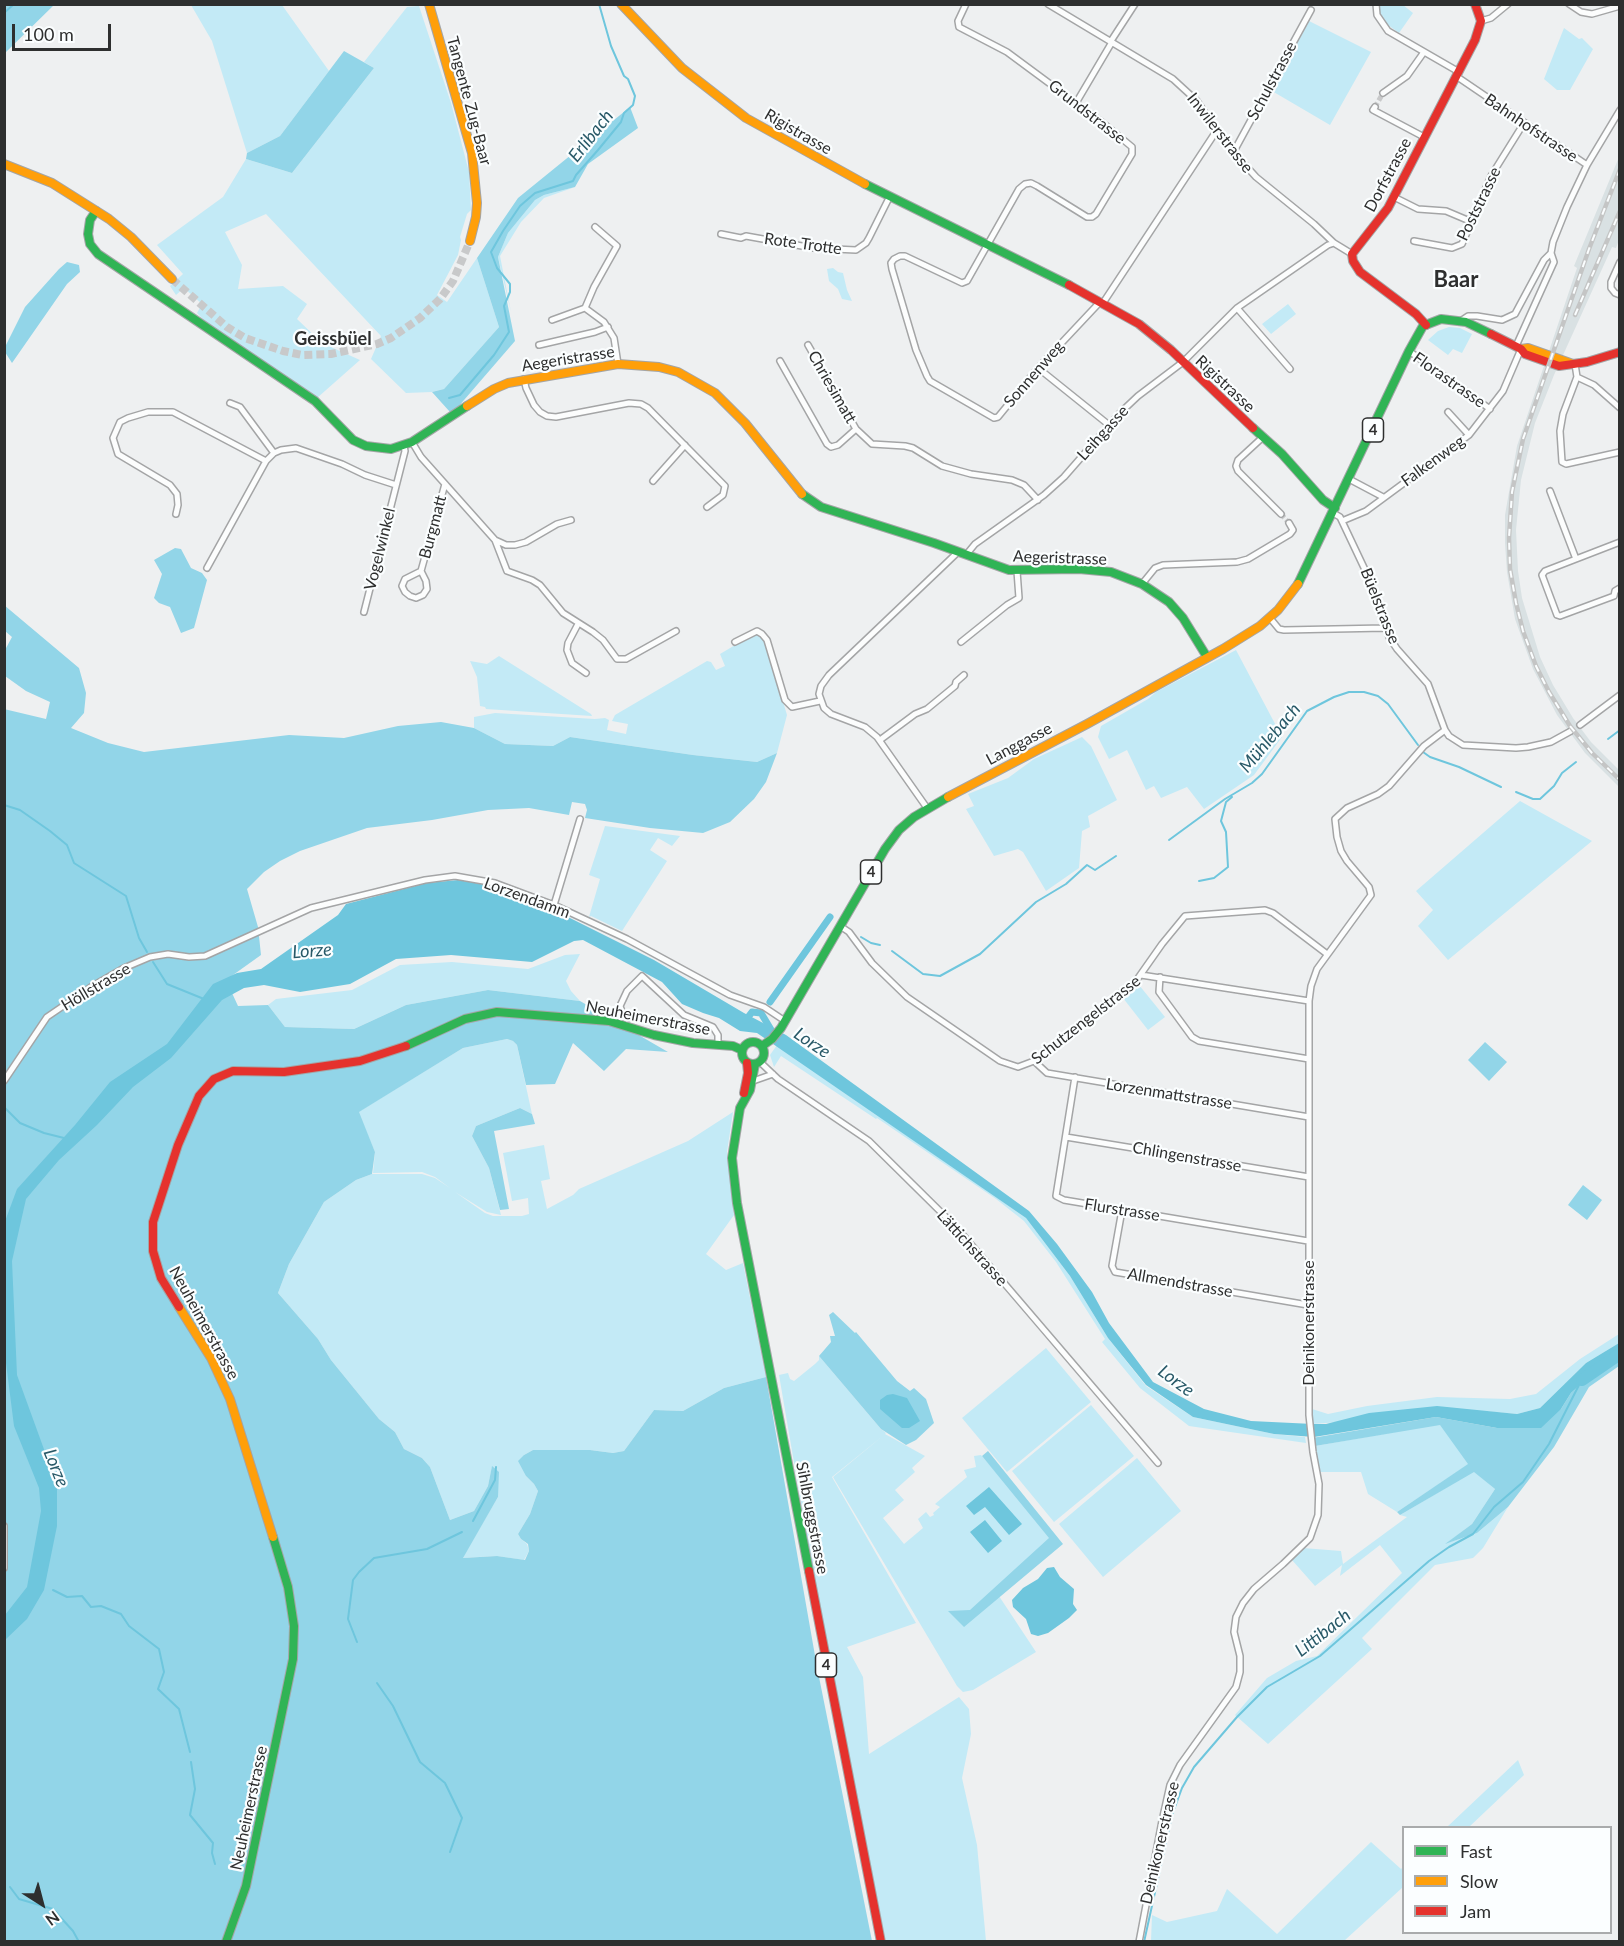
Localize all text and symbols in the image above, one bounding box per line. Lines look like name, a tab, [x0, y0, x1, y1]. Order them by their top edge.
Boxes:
scale bar	[15, 12, 114, 50]
text: 100 m	[23, 23, 74, 45]
street label: Tangente Zug-Baar	[443, 34, 495, 168]
street label: Schulstrasse	[1243, 38, 1301, 124]
street label: Grundstrasse	[1045, 76, 1129, 148]
street label: Inwilerstrasse	[1183, 89, 1257, 177]
street label: Bahnhofstrasse	[1481, 90, 1581, 166]
street label: Rigistrasse	[761, 105, 835, 159]
water label: Erlibach	[564, 106, 618, 166]
street label: Dorfstrasse	[1360, 135, 1416, 215]
street label: Poststrasse	[1453, 164, 1505, 244]
street label: Rote Trotte	[763, 229, 843, 259]
district label: Baar	[1434, 267, 1478, 293]
district label: Geissbüel	[294, 328, 372, 350]
street label: Sonnenweg	[1000, 337, 1068, 411]
street label: Aegeristrasse	[520, 342, 616, 376]
street label: Chriesimatt	[804, 347, 860, 427]
street label: Florastrasse	[1409, 348, 1489, 412]
street label: Rigistrasse	[1191, 352, 1259, 416]
street label: Leihgasse	[1073, 402, 1133, 464]
road number: 4	[1362, 418, 1384, 442]
street label: Falkenweg	[1397, 432, 1469, 490]
street label: Burgmatt	[415, 493, 451, 561]
street label: Vogelwinkel	[360, 506, 400, 592]
street label: Aegeristrasse	[1013, 547, 1107, 569]
street label: Büelstrasse	[1356, 565, 1404, 647]
water label: Mühlebach	[1235, 699, 1305, 777]
street label: Langgasse	[983, 719, 1055, 769]
road number: 4	[860, 860, 882, 884]
street label: Lorzendamm	[481, 874, 573, 922]
water label: Lorze	[292, 939, 332, 963]
street label: Höllstrasse	[58, 959, 134, 1015]
street label: Schutzengelstrasse	[1028, 971, 1144, 1069]
street label: Neuheimerstrasse	[584, 997, 712, 1039]
water label: Lorze	[790, 1023, 834, 1063]
street label: Lorzenmattstrasse	[1105, 1075, 1233, 1113]
street label: Chlingenstrasse	[1131, 1138, 1243, 1176]
street label: Flurstrasse	[1083, 1195, 1161, 1225]
street label: Lättichstrasse	[933, 1206, 1011, 1290]
street label: Deinikonerstrasse	[1299, 1260, 1319, 1386]
street label: Neuheimerstrasse	[165, 1263, 243, 1383]
street label: Allmendstrasse	[1126, 1264, 1234, 1302]
water label: Lorze	[1154, 1361, 1198, 1401]
water label: Lorze	[39, 1446, 73, 1490]
street label: Sihlbruggstrasse	[792, 1460, 832, 1576]
water label: Littibach	[1291, 1605, 1355, 1661]
road number: 4	[816, 1653, 836, 1677]
street label: Neuheimerstrasse	[226, 1744, 272, 1872]
street label: Deinikonerstrasse	[1137, 1780, 1183, 1906]
legend	[1402, 1826, 1612, 1934]
text: Fast	[1460, 1840, 1492, 1862]
text: Slow	[1460, 1870, 1498, 1892]
north arrow	[12, 1874, 72, 1934]
text: Jam	[1460, 1900, 1491, 1922]
text: N	[42, 1908, 63, 1930]

